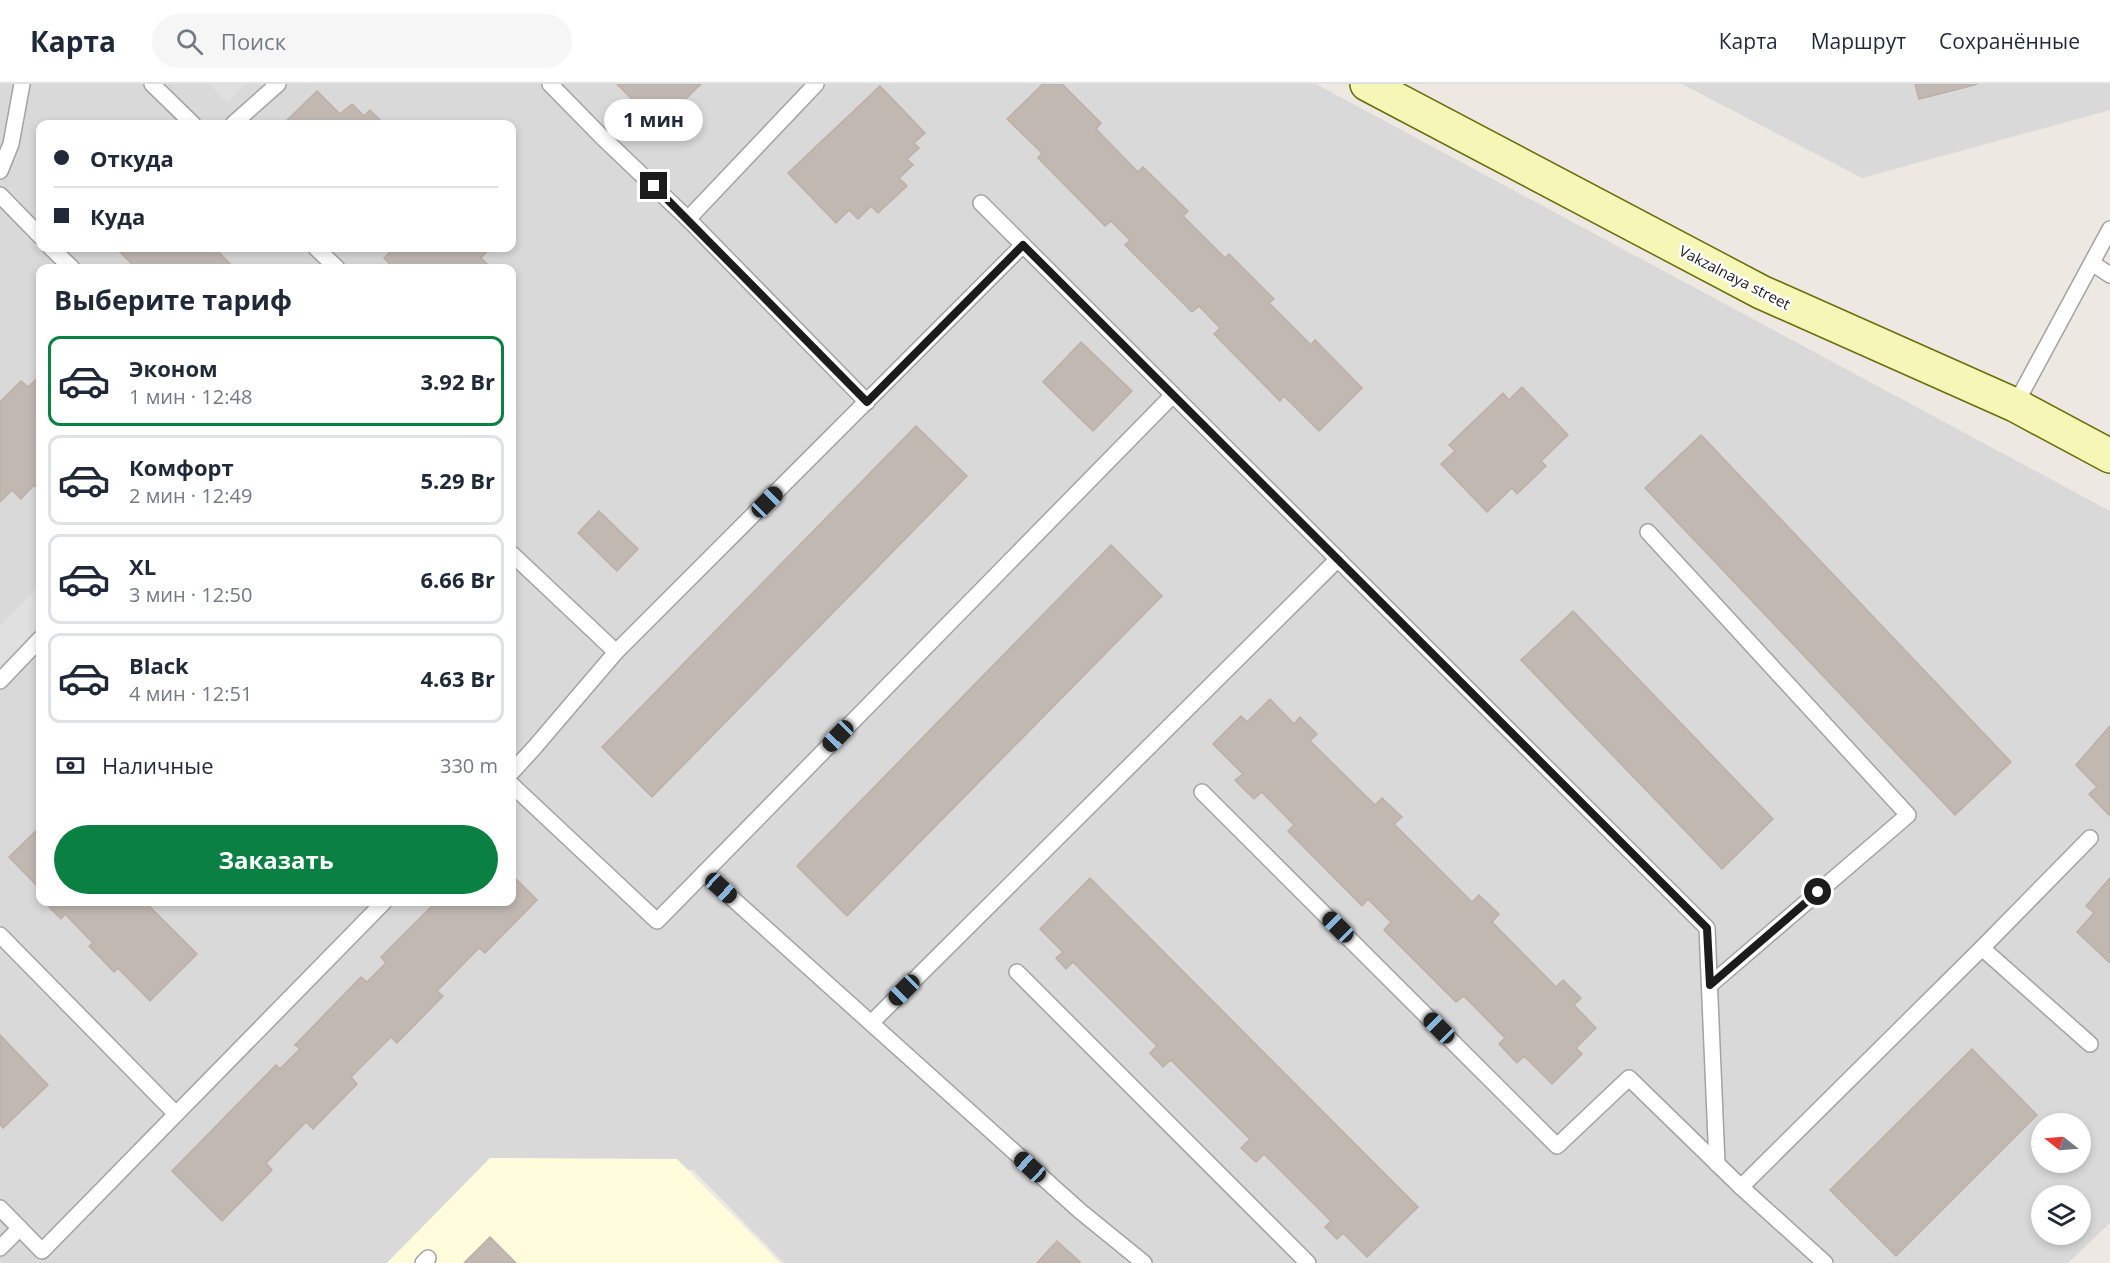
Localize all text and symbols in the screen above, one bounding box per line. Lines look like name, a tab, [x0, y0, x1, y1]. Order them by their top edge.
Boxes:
search box	[152, 14, 572, 68]
text: Карта	[30, 22, 116, 60]
icon: search	[173, 25, 206, 58]
text: Поиск	[221, 26, 286, 56]
text: Карта	[1719, 27, 1778, 55]
text: Маршрут	[1811, 27, 1906, 55]
text: Сохранённые	[1939, 27, 2080, 55]
callout: 1 мин	[604, 99, 704, 141]
text: 1 мин	[623, 106, 684, 133]
text: Откуда	[90, 143, 174, 173]
route end	[640, 172, 667, 199]
text: Куда	[90, 201, 145, 231]
street label: Vakzalnaya street	[1676, 240, 1794, 314]
text: Выберите тариф	[54, 281, 292, 318]
text: Эконом	[129, 353, 218, 383]
icon: car	[57, 354, 111, 408]
text: 3.92 Br	[421, 366, 495, 396]
text: 1 мин · 12:48	[129, 383, 252, 410]
text: Комфорт	[129, 452, 234, 482]
icon: car	[57, 453, 111, 507]
text: 5.29 Br	[421, 465, 495, 495]
text: 2 мин · 12:49	[129, 482, 252, 509]
car	[748, 483, 786, 521]
text: XL	[129, 551, 156, 581]
icon: car	[57, 552, 111, 606]
text: 6.66 Br	[421, 564, 495, 594]
text: 3 мин · 12:50	[129, 581, 252, 608]
text: Black	[129, 650, 189, 680]
icon: car	[57, 651, 111, 705]
text: 4.63 Br	[421, 663, 495, 693]
text: 4 мин · 12:51	[129, 680, 252, 707]
car	[819, 717, 857, 755]
icon: cash	[54, 749, 87, 782]
text: Наличные	[102, 750, 214, 780]
text: 330 m	[440, 752, 498, 779]
button: Заказать	[54, 825, 498, 894]
car	[702, 869, 740, 907]
route start	[1804, 878, 1831, 905]
car	[1319, 908, 1357, 946]
car	[885, 971, 923, 1009]
car	[1420, 1009, 1458, 1047]
north arrow	[2031, 1113, 2091, 1173]
map controls	[2031, 1113, 2091, 1245]
car	[1011, 1148, 1049, 1186]
button: layers	[2031, 1185, 2091, 1245]

